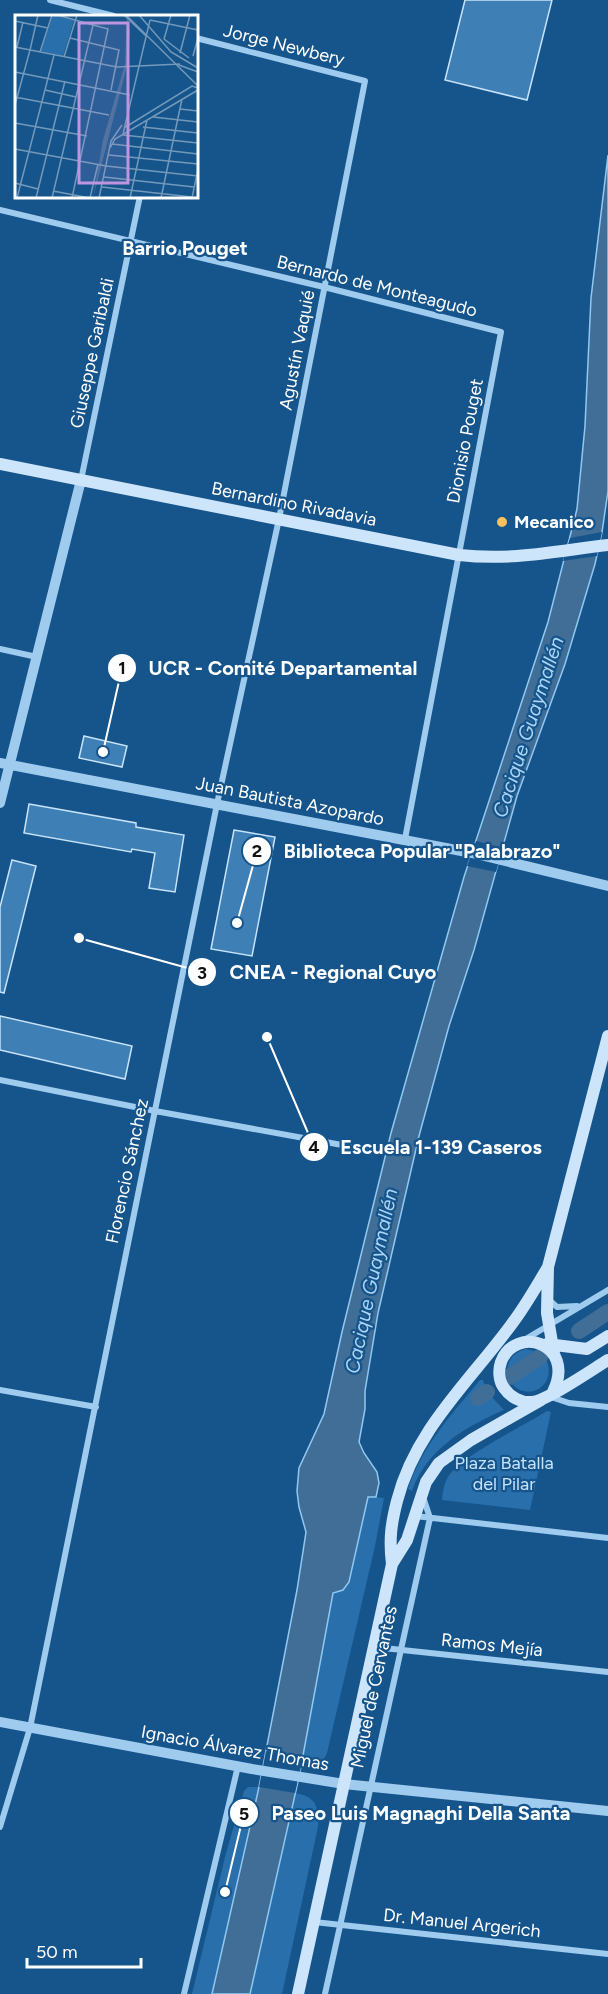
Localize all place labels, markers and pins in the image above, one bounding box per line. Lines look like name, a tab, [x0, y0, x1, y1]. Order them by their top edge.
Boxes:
place label: Mecanico	[514, 511, 594, 533]
marker: Mecanico	[495, 515, 509, 529]
callout: UCR - Comité Departamental	[107, 649, 430, 687]
callout: Biblioteca Popular "Palabrazo"	[242, 832, 573, 870]
callout: CNEA - Regional Cuyo	[187, 953, 448, 991]
callout: Escuela 1-139 Caseros	[299, 1128, 554, 1166]
callout: Paseo Luis Magnaghi Della Santa	[229, 1794, 582, 1832]

